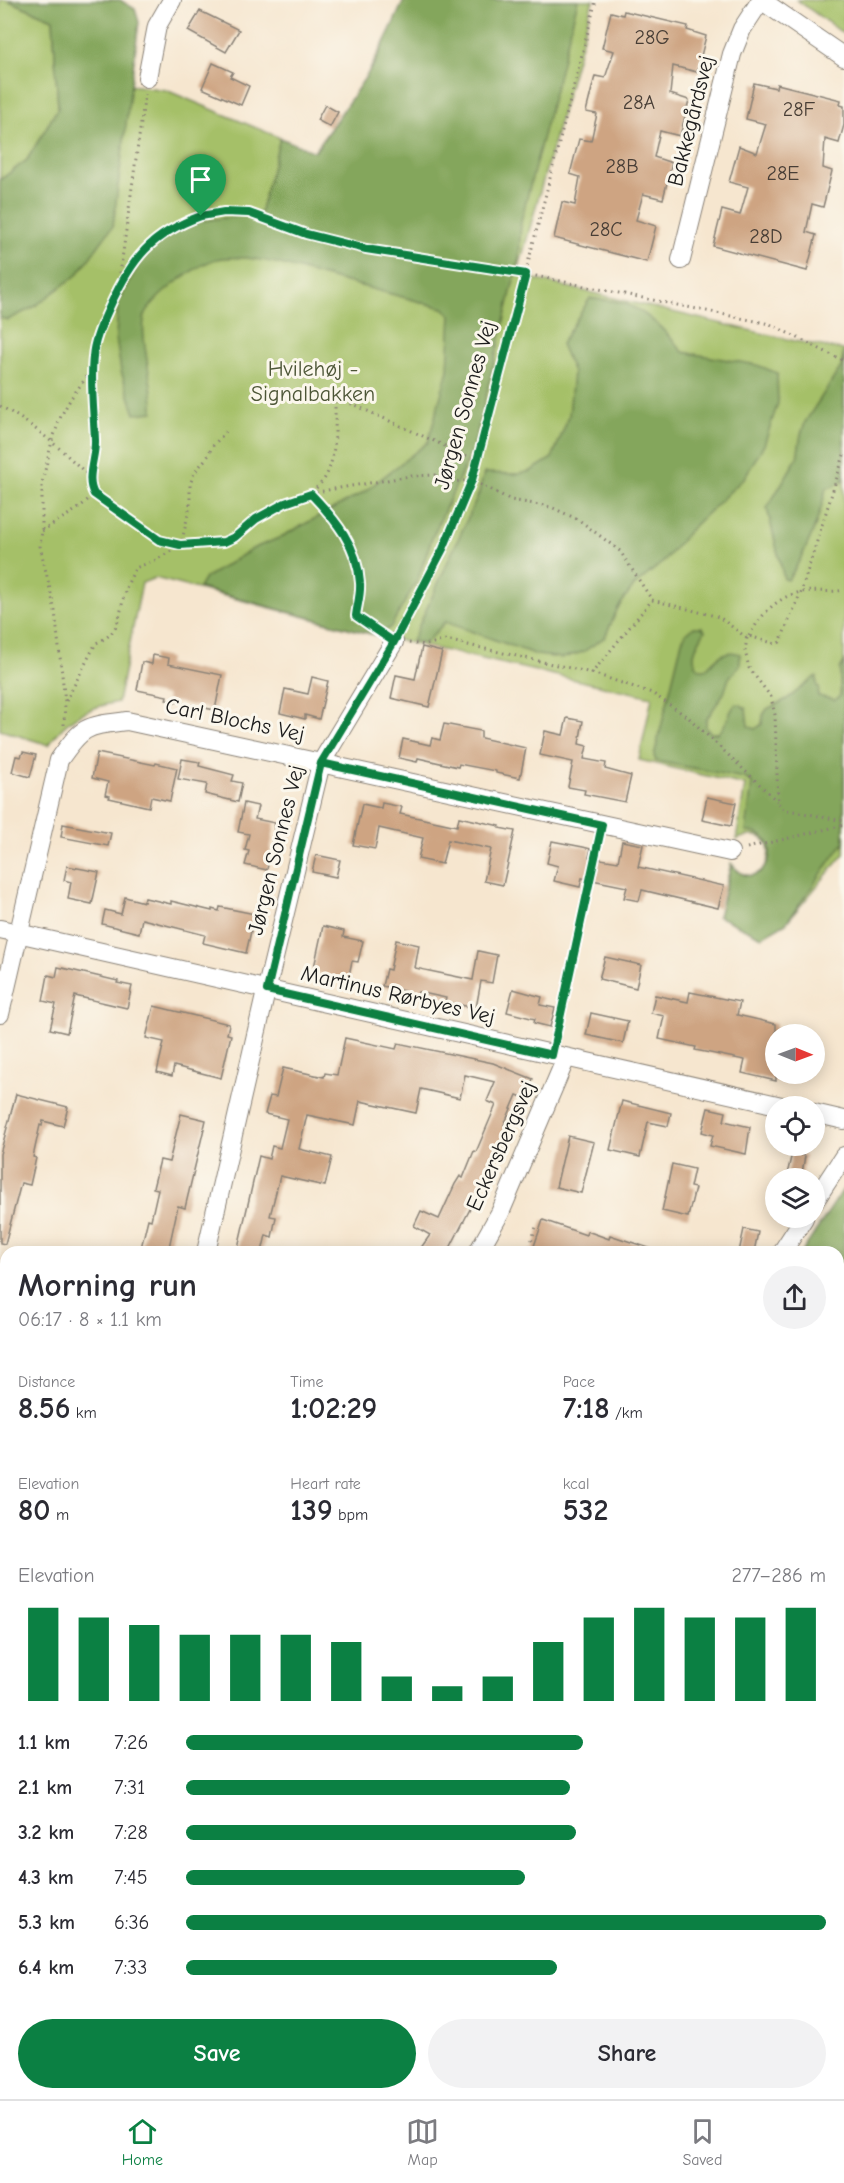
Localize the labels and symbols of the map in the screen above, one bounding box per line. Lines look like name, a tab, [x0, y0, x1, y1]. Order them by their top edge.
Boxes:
house number: 28G	[634, 26, 670, 49]
street label: Bakkegårdsvej	[662, 53, 720, 189]
house number: 28A	[623, 91, 656, 114]
house number: 28F	[783, 98, 816, 121]
pin	[175, 154, 226, 216]
house number: 28B	[605, 155, 639, 178]
house number: 28E	[767, 162, 799, 185]
house number: 28C	[589, 218, 623, 241]
house number: 28D	[749, 225, 783, 248]
street label: Jørgen Sonnes Vej	[428, 318, 502, 492]
park label: Hvilehøj - Signalbakken	[251, 356, 375, 407]
street label: Carl Blochs Vej	[163, 693, 307, 747]
street label: Jørgen Sonnes Vej	[242, 762, 310, 938]
street label: Martinus Rørbyes Vej	[298, 960, 498, 1030]
north arrow	[765, 1024, 825, 1084]
street label: Eckersbergsvej	[461, 1077, 541, 1215]

